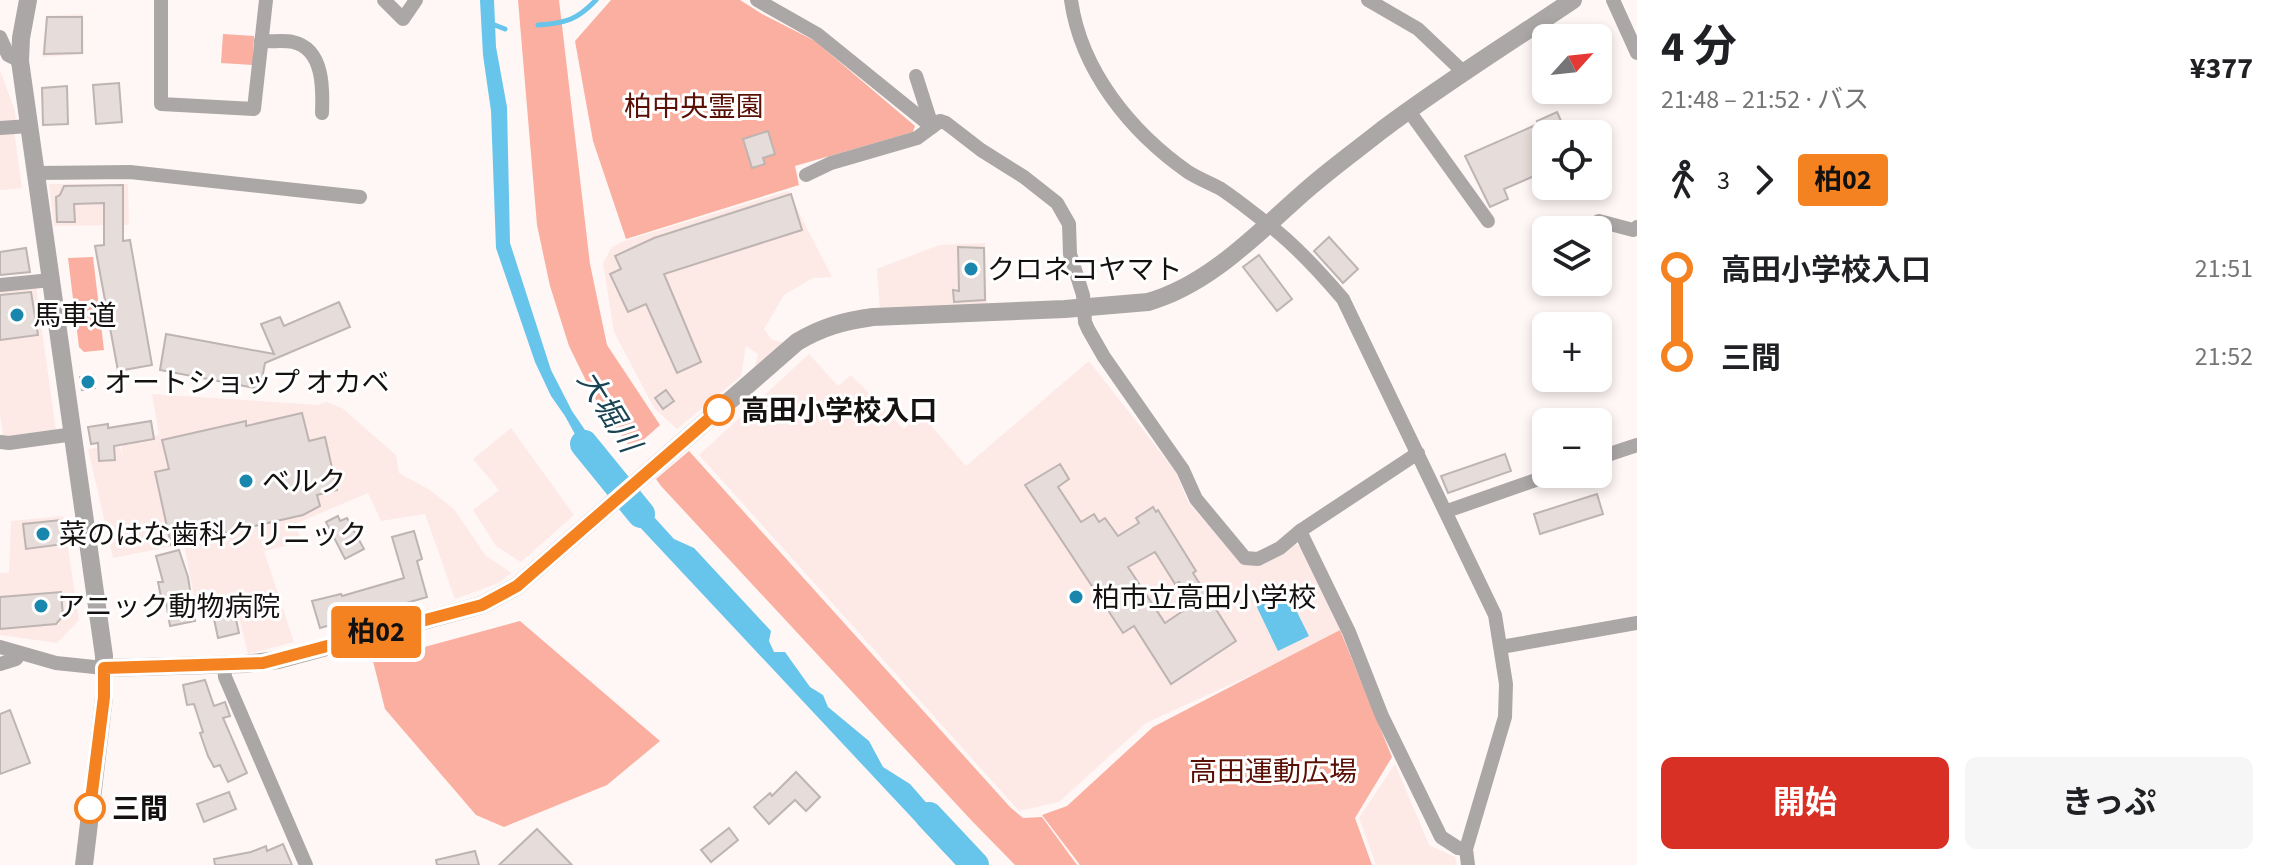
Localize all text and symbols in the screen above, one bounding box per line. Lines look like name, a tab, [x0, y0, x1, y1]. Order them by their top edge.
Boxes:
text: 4 分	[1661, 16, 1737, 79]
north arrow	[1532, 24, 1612, 104]
map controls	[1532, 24, 1612, 488]
text: ¥377	[2190, 47, 2253, 90]
text: 21:48 – 21:52 · バス	[1661, 81, 1869, 118]
park label: 柏中央霊園	[624, 87, 764, 127]
button: locate	[1532, 120, 1612, 200]
icon: walk	[1661, 158, 1705, 202]
icon: forward	[1742, 158, 1786, 202]
text: 柏02	[1814, 160, 1872, 200]
text: 3	[1717, 162, 1730, 199]
button: layers	[1532, 216, 1612, 296]
text: 高田小学校入口	[1721, 249, 1931, 292]
place label: クロネコヤマト	[987, 250, 1182, 290]
text: 21:51	[2195, 250, 2253, 287]
marker: クロネコヤマト	[962, 260, 980, 278]
place label: 馬車道	[33, 296, 117, 336]
marker: 馬車道	[8, 306, 26, 324]
button: +	[1532, 312, 1612, 392]
text: 三間	[1721, 337, 1781, 380]
text: 21:52	[2195, 338, 2253, 375]
water label: 大堀川	[566, 362, 652, 463]
place label: オートショップ オカベ	[104, 363, 390, 403]
marker: オートショップ オカベ	[79, 373, 97, 391]
place label: 高田小学校入口	[741, 391, 937, 431]
marker: 高田小学校入口	[704, 395, 734, 425]
button: −	[1532, 408, 1612, 488]
place label: ベルク	[262, 462, 346, 502]
marker: ベルク	[237, 472, 255, 490]
place label: 菜のはな歯科クリニック	[59, 515, 367, 555]
marker: 菜のはな歯科クリニック	[34, 525, 52, 543]
place label: 柏市立高田小学校	[1092, 578, 1316, 618]
place label: アニック動物病院	[57, 587, 280, 627]
marker: 柏市立高田小学校	[1067, 588, 1085, 606]
marker: アニック動物病院	[32, 597, 50, 615]
line badge: 柏02	[330, 606, 422, 658]
text: 柏02	[347, 612, 405, 652]
park label: 高田運動広場	[1189, 752, 1357, 792]
button: 開始	[1661, 757, 1949, 849]
button: きっぷ	[1965, 757, 2253, 849]
place label: 三間	[112, 789, 168, 829]
marker: 三間	[75, 793, 105, 823]

